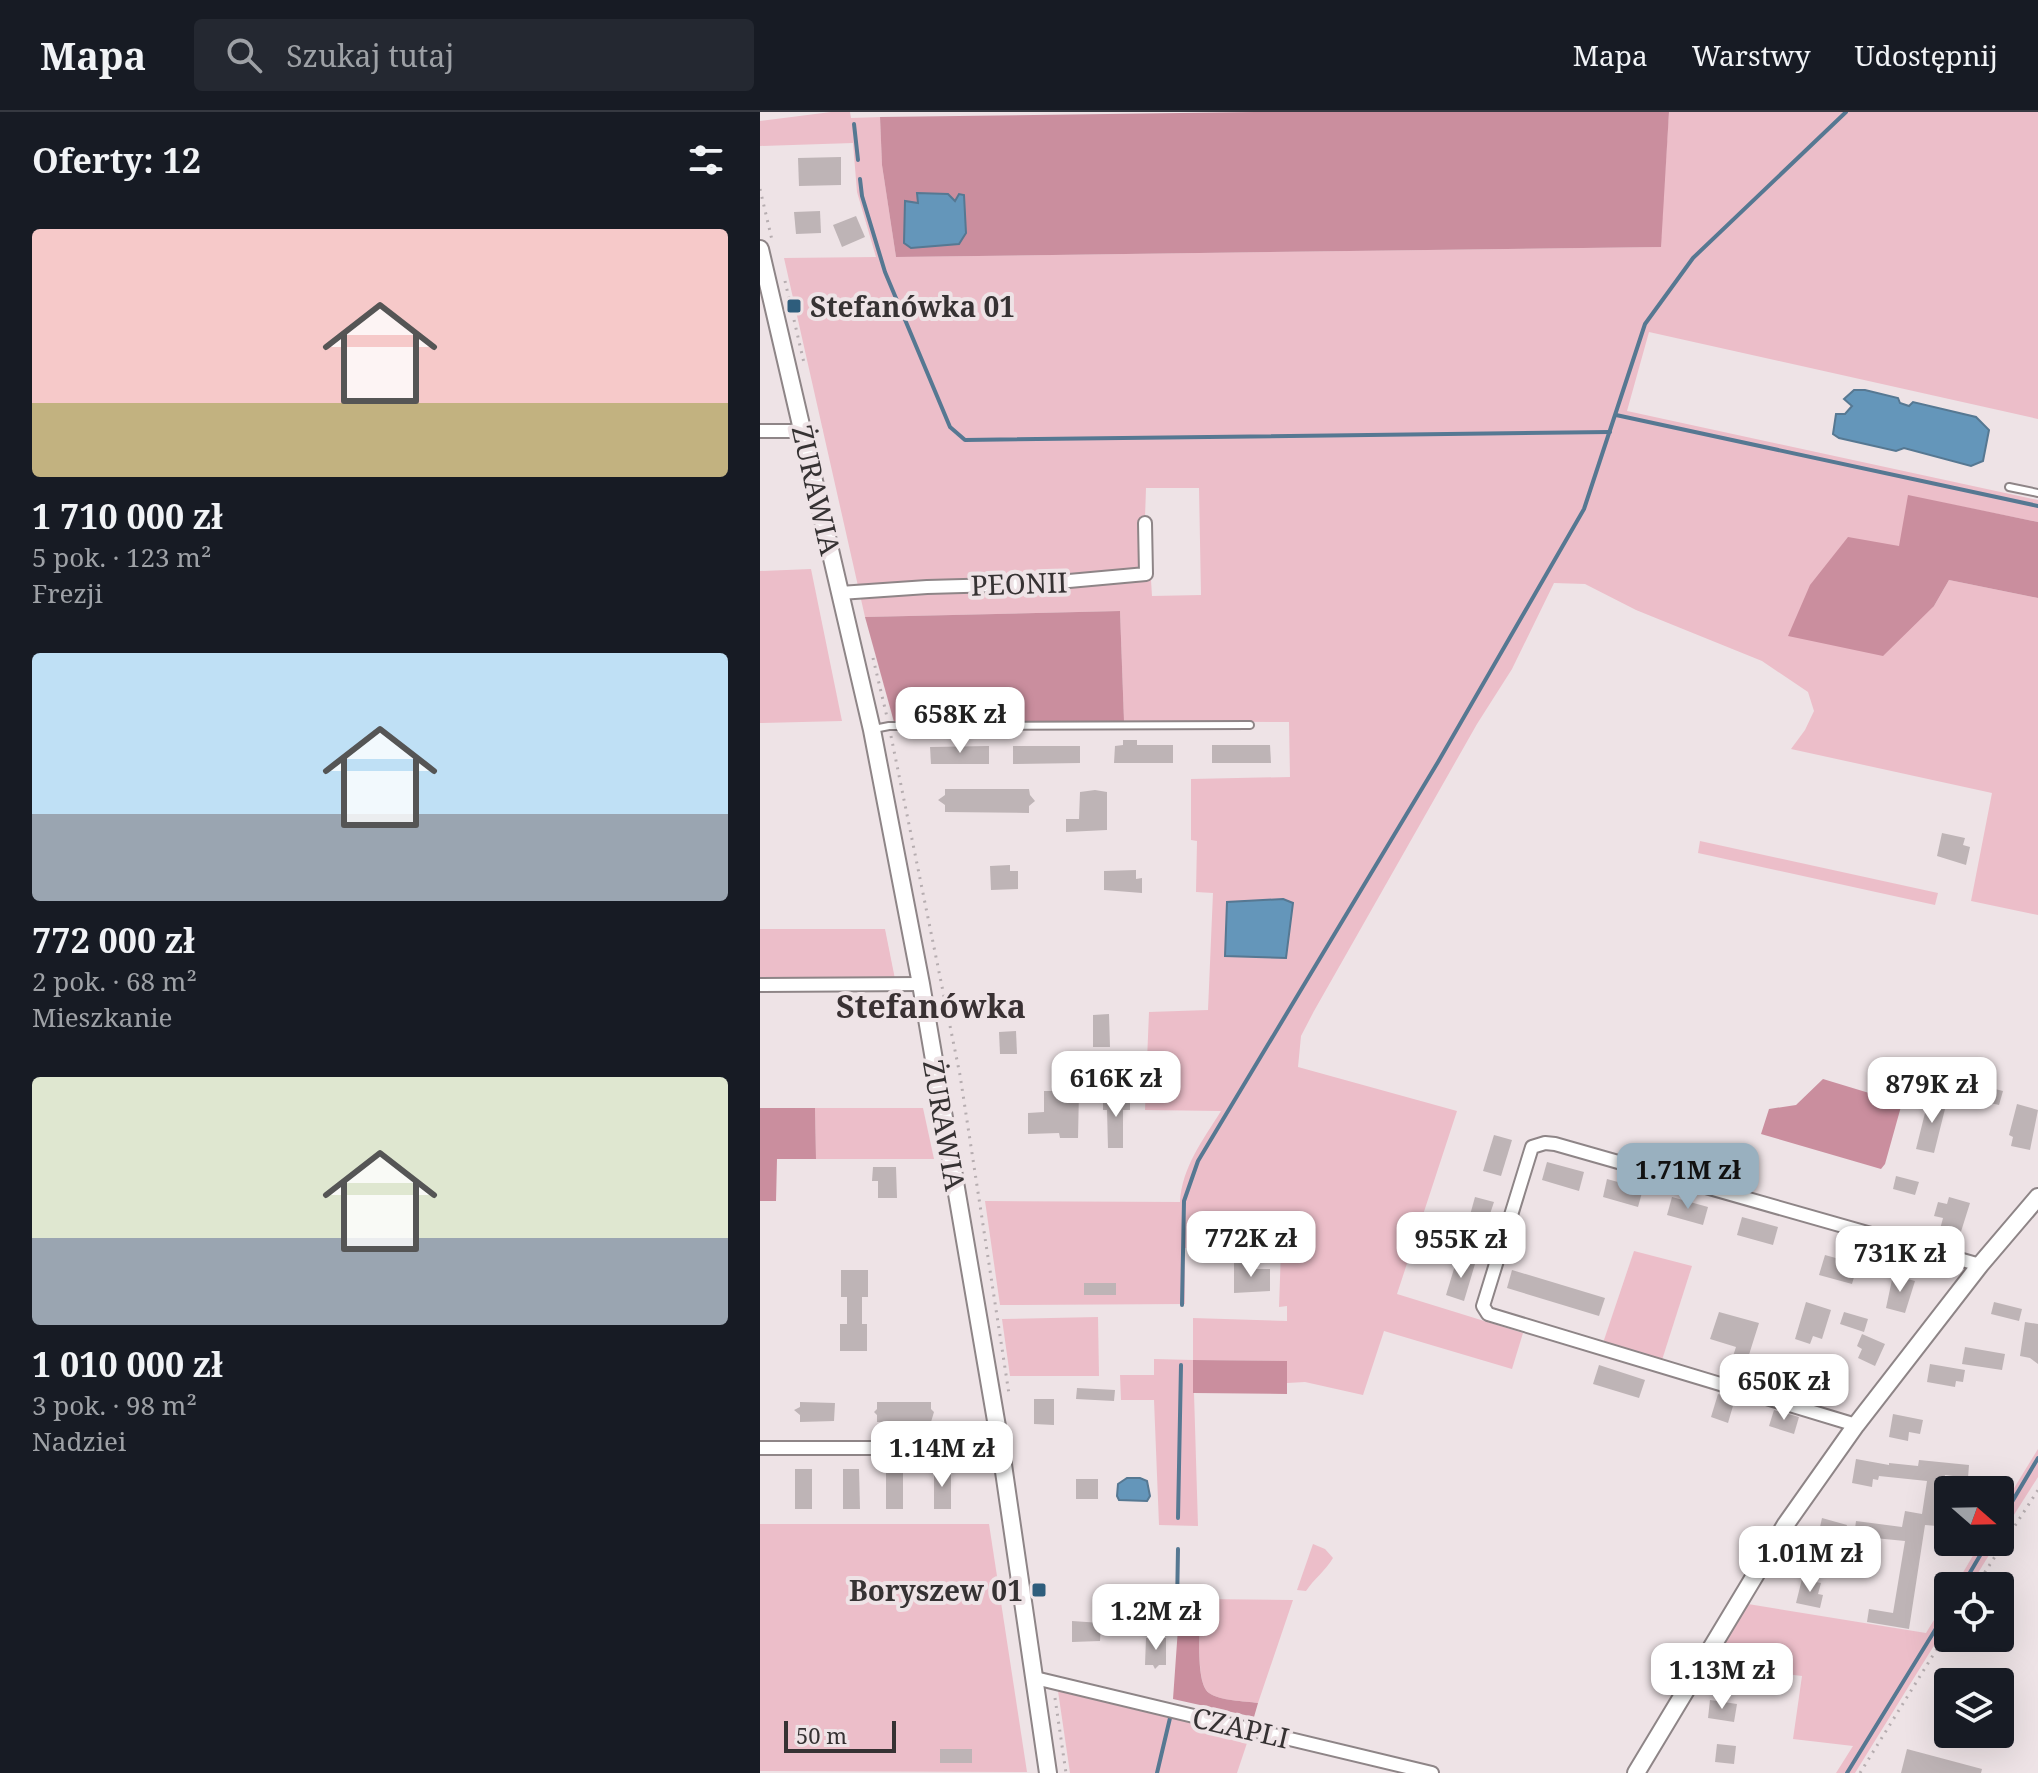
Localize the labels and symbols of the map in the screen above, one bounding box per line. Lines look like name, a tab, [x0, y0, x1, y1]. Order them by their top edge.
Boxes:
place label: Stefanówka 01	[810, 287, 1015, 325]
marker: Stefanówka 01	[785, 297, 803, 315]
street label: ŻURAWIA	[784, 421, 850, 559]
street label: PEONII	[970, 562, 1068, 604]
pin: 658K zł	[886, 687, 1034, 755]
district label: Stefanówka	[836, 984, 1026, 1027]
pin: 616K zł	[1042, 1051, 1190, 1119]
street label: ŻURAWIA	[915, 1057, 975, 1194]
pin: 879K zł	[1858, 1057, 2006, 1125]
pin: 1.71M zł	[1605, 1143, 1771, 1211]
pin: 772K zł	[1177, 1211, 1325, 1279]
pin: 955K zł	[1387, 1212, 1535, 1280]
pin: 731K zł	[1826, 1226, 1974, 1294]
pin: 650K zł	[1710, 1354, 1858, 1422]
pin: 1.14M zł	[859, 1421, 1025, 1489]
north arrow	[1934, 1476, 2014, 1556]
pin: 1.01M zł	[1727, 1526, 1893, 1594]
place label: Boryszew 01	[849, 1571, 1023, 1609]
marker: Boryszew 01	[1030, 1581, 1048, 1599]
pin: 1.2M zł	[1082, 1584, 1230, 1652]
pin: 1.13M zł	[1639, 1643, 1805, 1711]
street label: CZAPLI	[1189, 1697, 1293, 1757]
scale bar	[784, 1717, 896, 1753]

